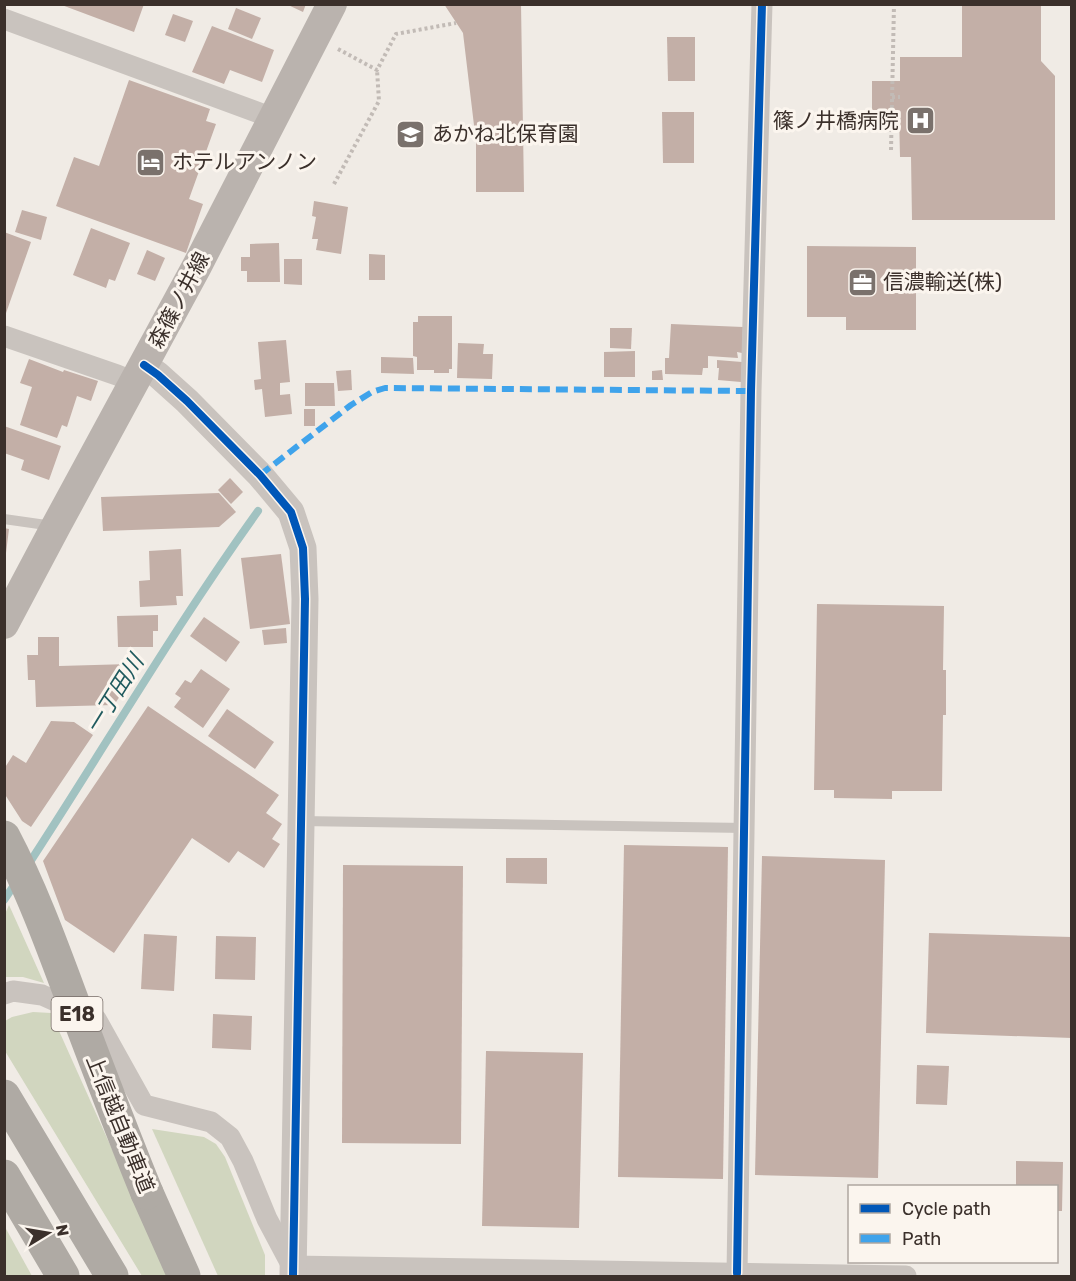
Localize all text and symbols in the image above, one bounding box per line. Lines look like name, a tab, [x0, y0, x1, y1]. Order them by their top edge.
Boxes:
hospital icon: 篠ノ井橋病院	[904, 105, 936, 137]
place label: 篠ノ井橋病院	[773, 108, 899, 133]
school or university icon: あかね北保育園	[395, 118, 427, 150]
place label: あかね北保育園	[432, 121, 579, 146]
hotel icon: ホテルアンノン	[135, 146, 167, 178]
place label: ホテルアンノン	[172, 149, 317, 174]
street label: 森篠ノ井線	[143, 248, 214, 352]
office icon: 信濃輸送(株)	[846, 266, 878, 298]
place label: 信濃輸送(株)	[883, 269, 1002, 294]
water label: 一丁田川	[80, 648, 150, 739]
road number: E18	[52, 997, 103, 1031]
street label: 上信越自動車道	[81, 1051, 160, 1197]
legend	[848, 1185, 1058, 1263]
text: Cycle path	[902, 1198, 991, 1220]
north arrow	[18, 1203, 78, 1263]
text: N	[52, 1223, 73, 1238]
text: Path	[902, 1228, 941, 1250]

